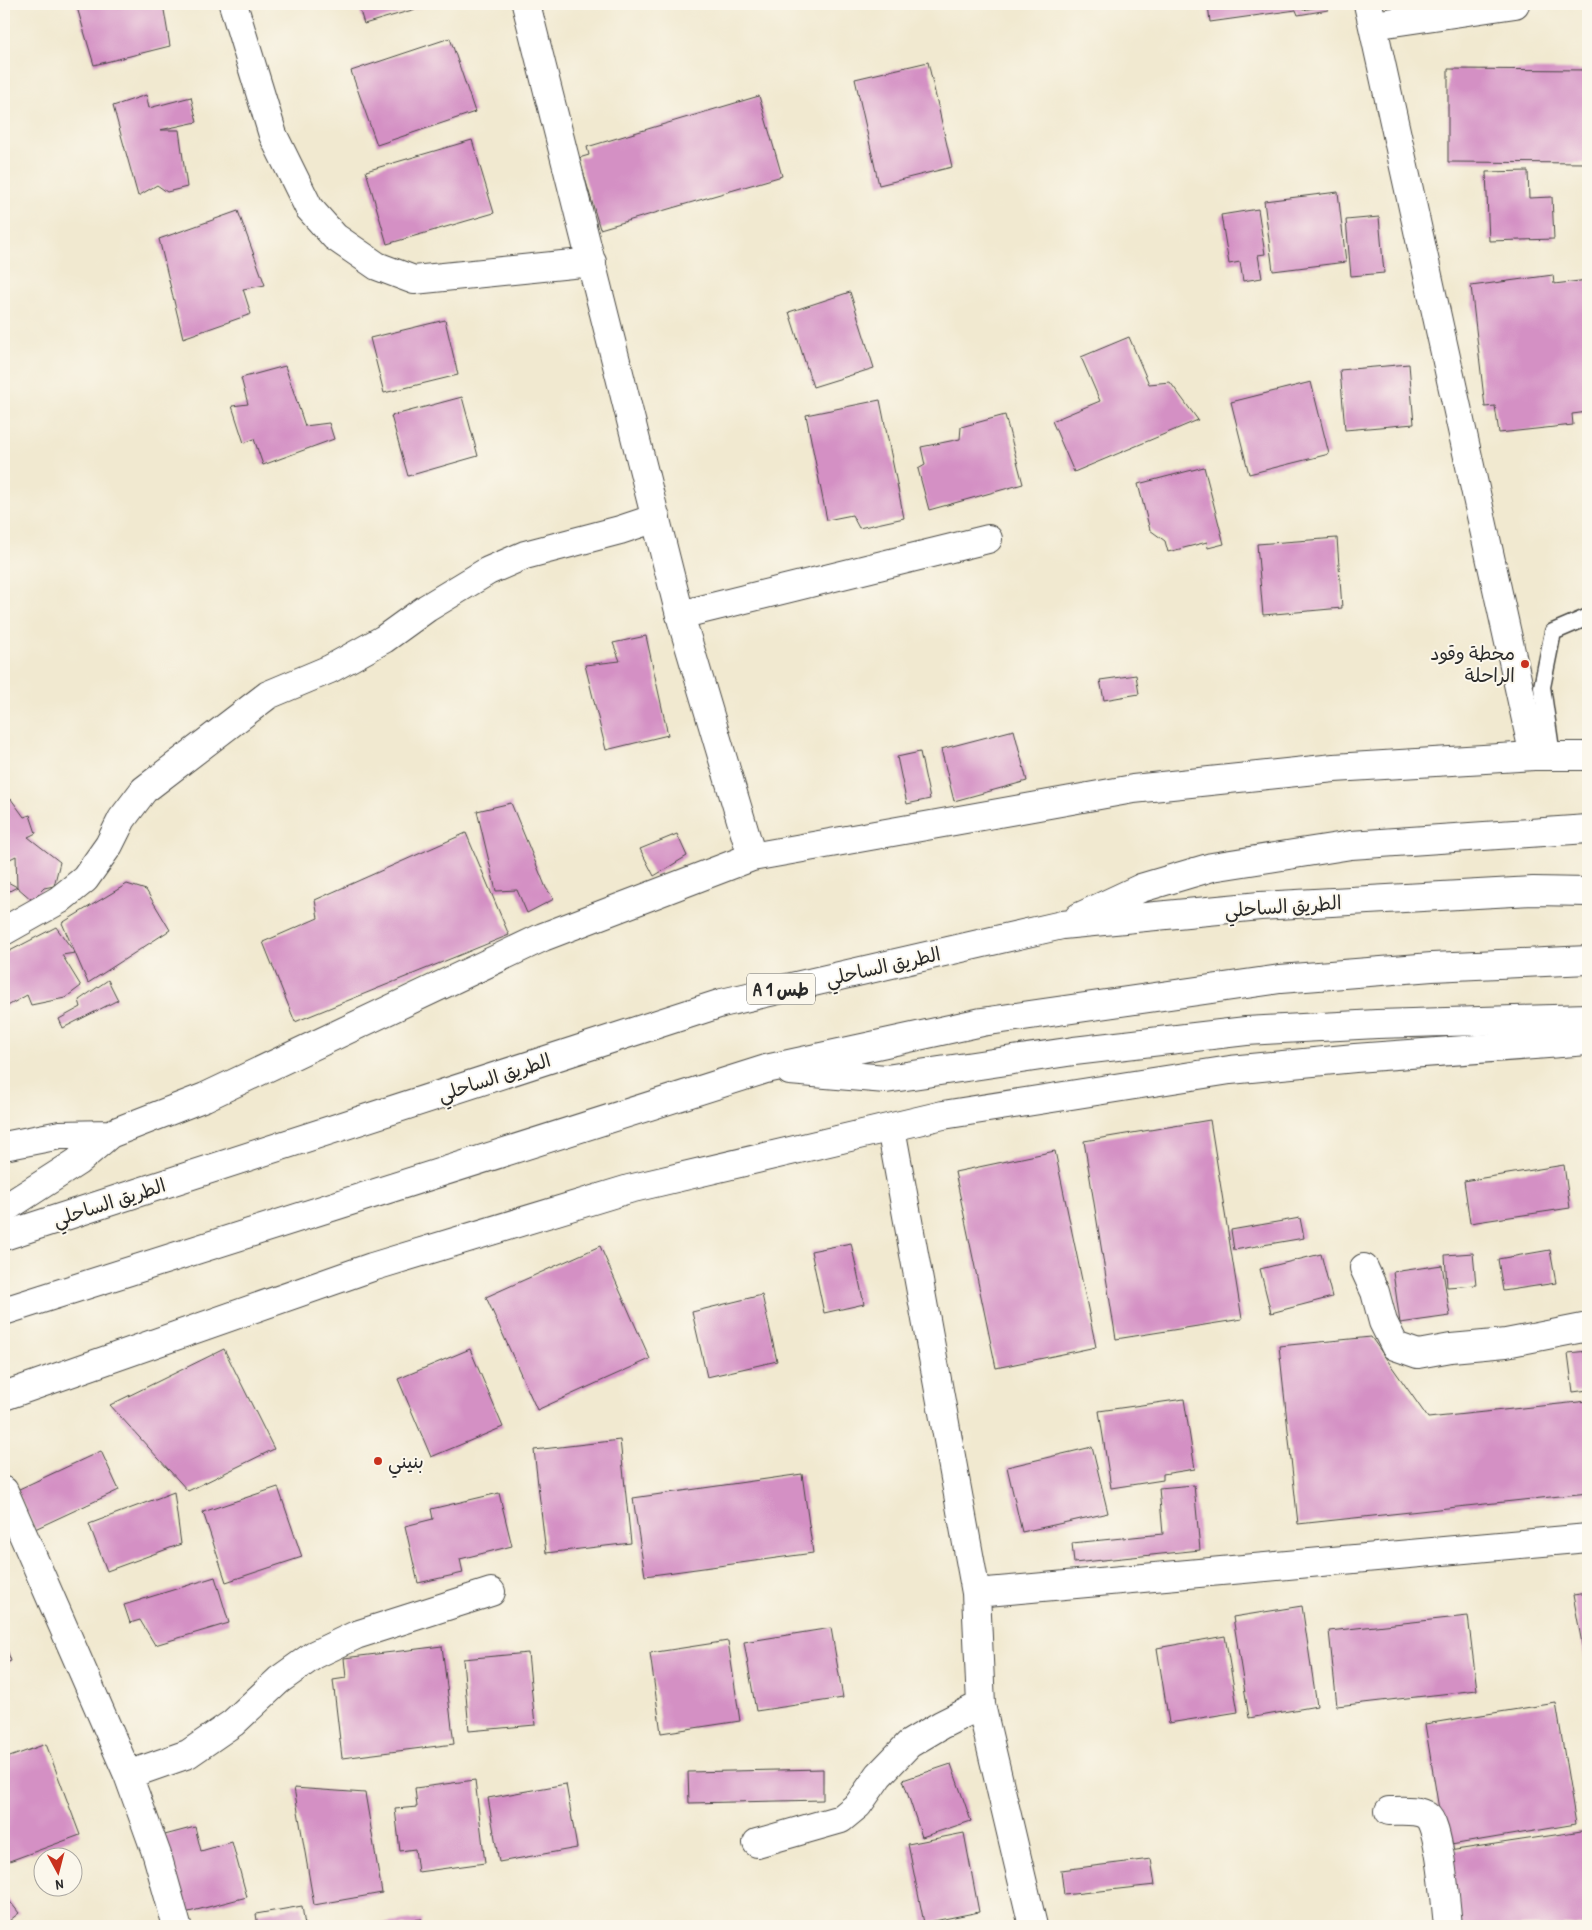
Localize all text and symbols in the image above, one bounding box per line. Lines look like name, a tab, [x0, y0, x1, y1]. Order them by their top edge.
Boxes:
place label: محطة وقود الراحلة	[1430, 640, 1515, 688]
marker: محطة وقود الراحلة	[1519, 658, 1531, 670]
street label: الطريق الساحلي	[1224, 889, 1343, 927]
street label: الطريق الساحلي	[823, 940, 944, 996]
road number: A 1 طس	[747, 974, 815, 1004]
street label: الطريق الساحلي	[434, 1047, 555, 1111]
street label: الطريق الساحلي	[49, 1172, 170, 1236]
place label: بنيني	[388, 1448, 424, 1478]
marker: بنيني	[372, 1455, 384, 1467]
north arrow	[32, 1848, 82, 1898]
text: N	[54, 1876, 65, 1895]

